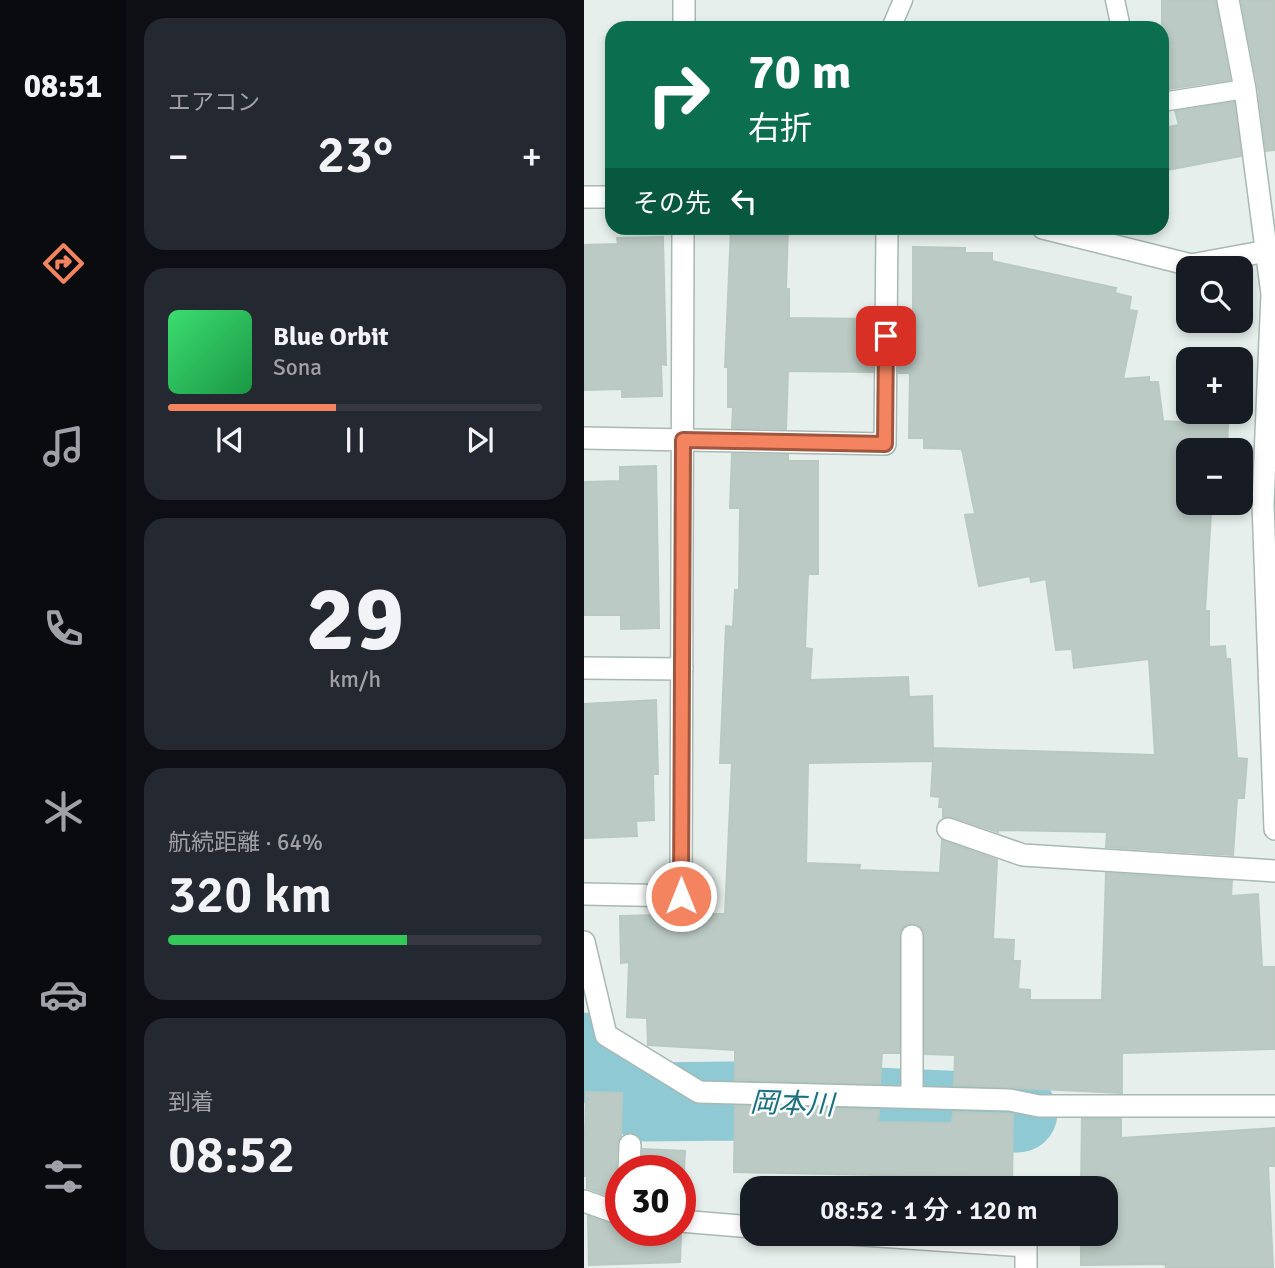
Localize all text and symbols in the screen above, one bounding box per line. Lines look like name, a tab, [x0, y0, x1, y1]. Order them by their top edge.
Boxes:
text: 70 m	[748, 42, 851, 102]
icon: right	[633, 49, 724, 140]
text: 08:51	[24, 67, 102, 106]
text: エアコン	[168, 88, 260, 117]
text: 右折	[748, 109, 812, 148]
text: 23°	[317, 123, 393, 187]
text: −	[168, 133, 189, 180]
text: +	[521, 133, 542, 180]
icon: left	[725, 182, 763, 220]
text: その先	[633, 188, 711, 220]
icon: directions	[39, 239, 88, 288]
map controls	[1176, 256, 1253, 515]
button: search	[1176, 256, 1253, 333]
pin	[856, 306, 916, 366]
icon: arrive	[867, 317, 905, 355]
text: Blue Orbit	[273, 321, 389, 353]
button: +	[1176, 347, 1253, 424]
text: Sona	[273, 353, 322, 382]
icon: previous	[211, 421, 249, 459]
icon: pause	[336, 421, 374, 459]
icon: next	[461, 421, 499, 459]
icon: music	[39, 422, 88, 471]
button: −	[1176, 438, 1253, 515]
text: 29	[306, 563, 404, 676]
icon: phone	[39, 604, 88, 653]
text: km/h	[329, 665, 381, 694]
icon: climate	[39, 787, 88, 836]
text: 航続距離 · 64%	[168, 828, 323, 857]
position arrow	[644, 859, 718, 933]
text: 320 km	[168, 863, 332, 927]
icon: car	[39, 970, 88, 1019]
water label: 岡本川	[749, 1086, 838, 1123]
text: 到着	[168, 1088, 214, 1117]
text: 08:52	[168, 1123, 295, 1187]
icon: filters	[39, 1152, 88, 1201]
speed limit sign: 30	[605, 1155, 696, 1246]
text: 08:52 · 1 分 · 120 m	[820, 1195, 1038, 1227]

